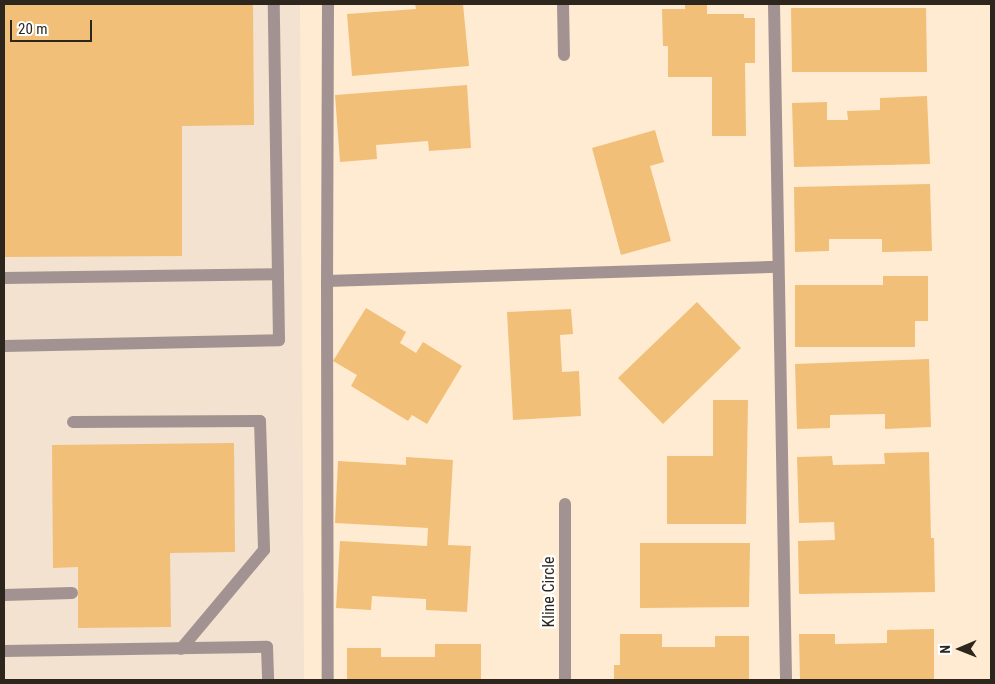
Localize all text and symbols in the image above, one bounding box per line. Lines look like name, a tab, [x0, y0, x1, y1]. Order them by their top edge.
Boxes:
scale bar	[12, 10, 95, 42]
text: 20 m	[18, 20, 48, 38]
street label: Kline Circle	[539, 556, 559, 628]
north arrow	[935, 624, 985, 674]
text: N	[937, 645, 953, 654]

